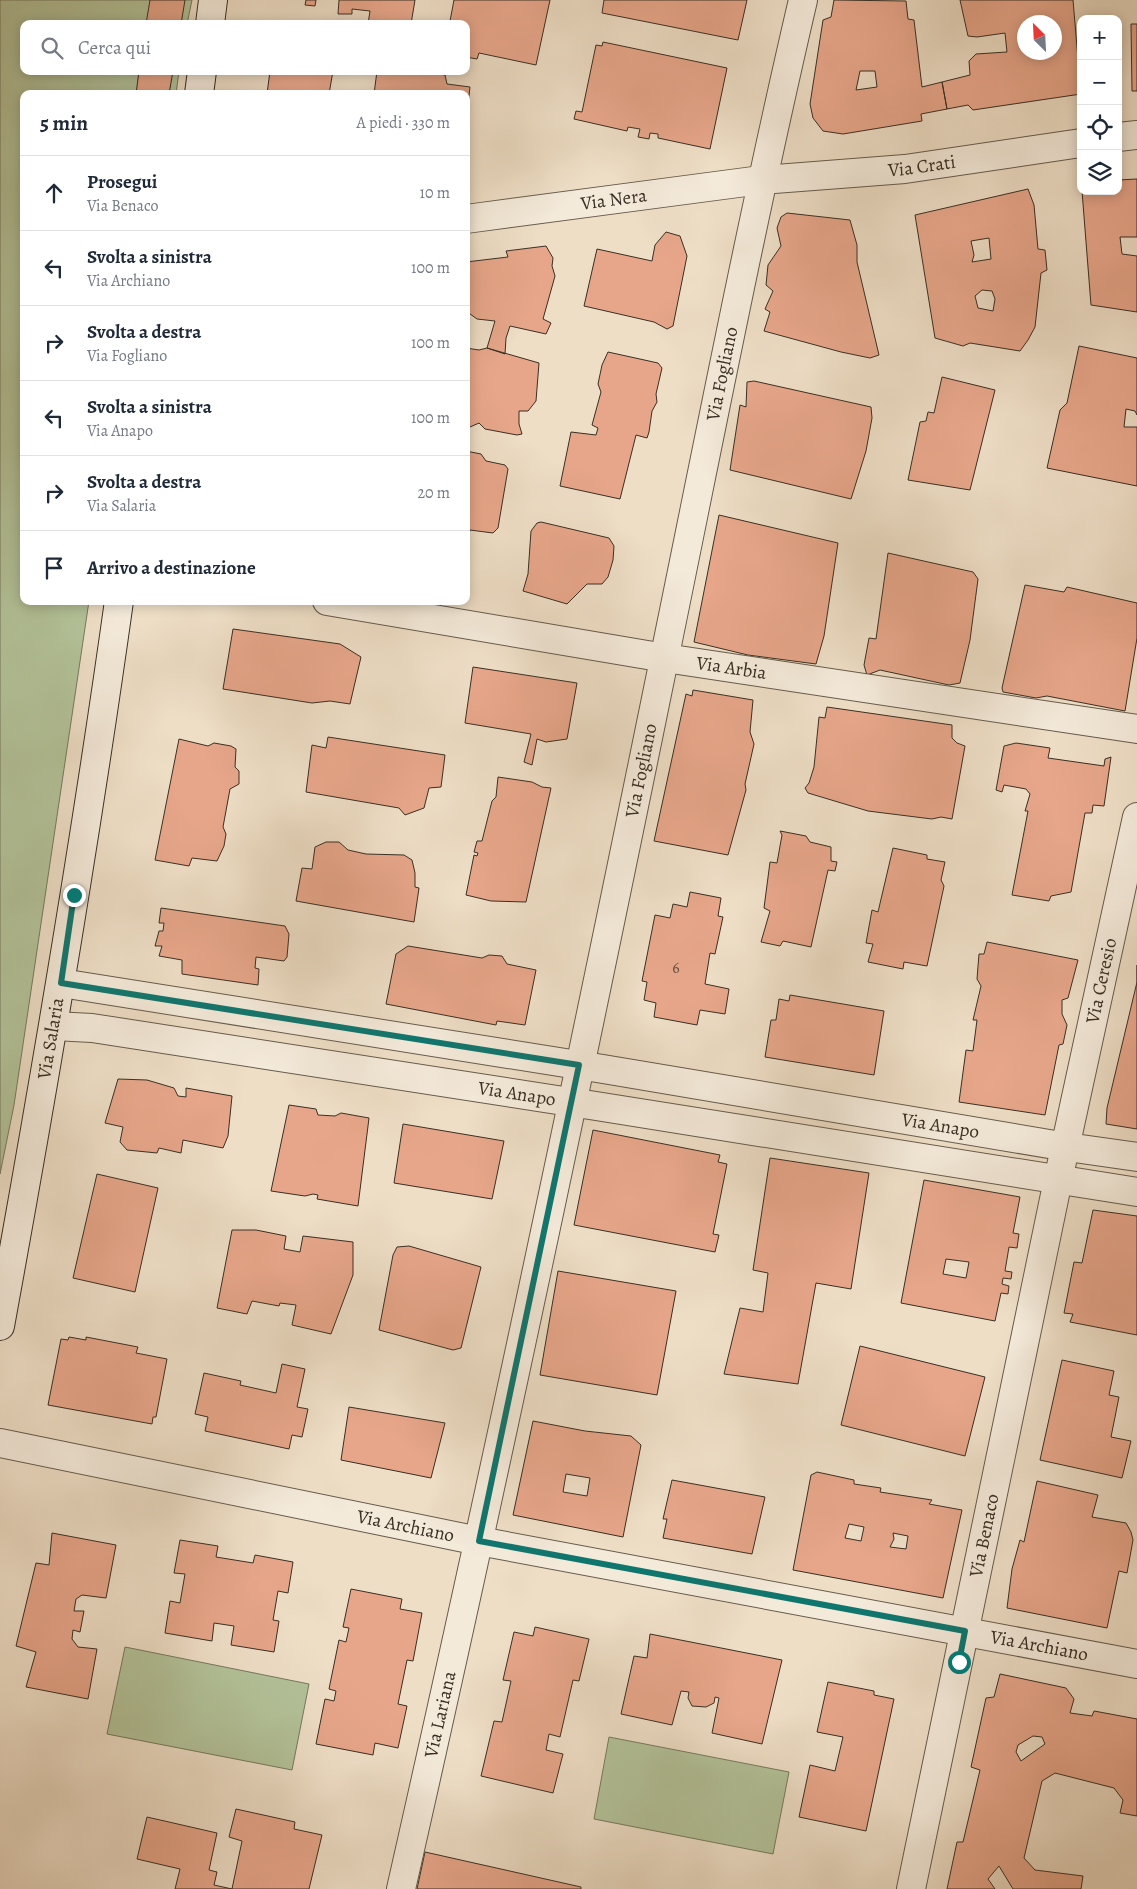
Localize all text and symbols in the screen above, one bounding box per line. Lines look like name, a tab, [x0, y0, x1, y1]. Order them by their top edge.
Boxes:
north arrow	[1017, 15, 1062, 60]
map controls	[1077, 15, 1122, 195]
button: +	[1077, 15, 1122, 60]
search box	[20, 20, 470, 75]
icon: search	[38, 34, 66, 62]
text: Cerca qui	[78, 35, 151, 61]
button: −	[1077, 60, 1122, 105]
button: locate	[1077, 105, 1122, 150]
text: 5 min	[40, 109, 88, 137]
text: A piedi · 330 m	[356, 112, 450, 134]
street label: Via Crati	[886, 149, 957, 183]
button: layers	[1077, 150, 1122, 195]
text: Prosegui	[87, 169, 157, 195]
icon: ahead	[40, 179, 68, 207]
text: 10 m	[420, 182, 450, 204]
street label: Via Nera	[578, 182, 649, 217]
text: Via Benaco	[87, 195, 159, 217]
text: Svolta a sinistra	[87, 244, 212, 270]
icon: left	[40, 254, 68, 282]
text: 100 m	[411, 257, 450, 279]
text: Via Archiano	[87, 270, 170, 292]
text: Svolta a destra	[87, 319, 201, 345]
street label: Via Fogliano	[700, 324, 745, 424]
icon: right	[40, 329, 68, 357]
text: 100 m	[411, 332, 450, 354]
text: Via Fogliano	[87, 345, 167, 367]
text: Svolta a sinistra	[87, 394, 212, 420]
icon: left	[40, 404, 68, 432]
text: 100 m	[411, 407, 450, 429]
text: Via Anapo	[87, 420, 153, 442]
text: Svolta a destra	[87, 469, 201, 495]
icon: right	[40, 479, 68, 507]
text: 20 m	[417, 482, 450, 504]
text: Via Salaria	[87, 495, 156, 517]
icon: arrive	[40, 554, 68, 582]
text: Arrivo a destinazione	[87, 555, 256, 581]
street label: Via Arbia	[694, 650, 769, 686]
street label: Via Fogliano	[619, 721, 664, 821]
route end	[63, 884, 86, 907]
street label: Via Ceresio	[1079, 936, 1123, 1027]
house number: 6	[672, 957, 680, 979]
street label: Via Salaria	[31, 996, 70, 1082]
street label: Via Anapo	[475, 1075, 558, 1113]
street label: Via Anapo	[899, 1106, 981, 1145]
street label: Via Benaco	[963, 1491, 1006, 1581]
street label: Via Archiano	[354, 1503, 457, 1549]
street label: Via Archiano	[987, 1624, 1090, 1668]
route start	[948, 1651, 971, 1674]
street label: Via Lariana	[418, 1668, 463, 1761]

